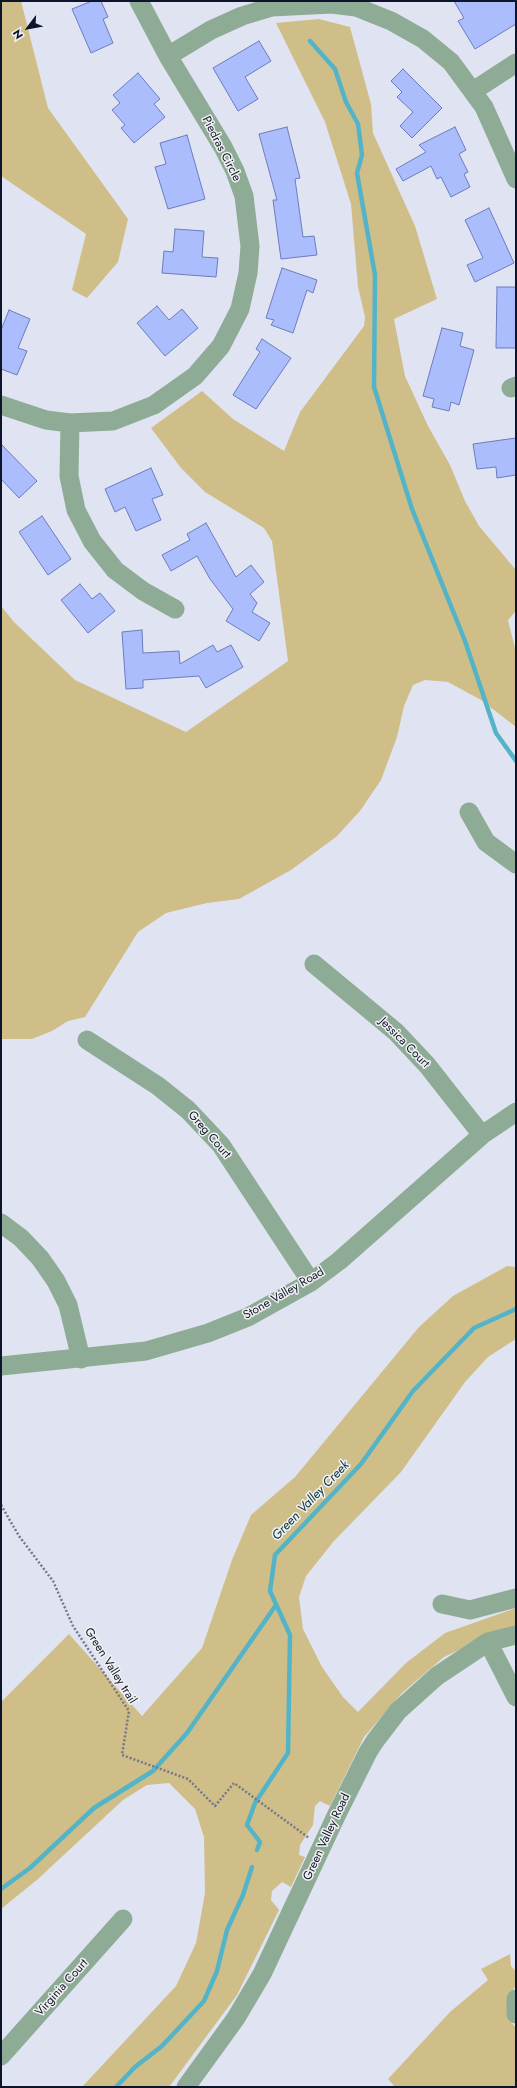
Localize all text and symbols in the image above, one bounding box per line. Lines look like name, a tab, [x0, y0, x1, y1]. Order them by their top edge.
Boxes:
north arrow	[8, 8, 48, 48]
text: N	[9, 26, 27, 42]
street label: Piedras Circle	[198, 114, 244, 184]
street label: Jessica Court	[376, 1015, 432, 1071]
street label: Greg Court	[185, 1108, 233, 1162]
street label: Stone Valley Road	[241, 1265, 327, 1323]
water label: Green Valley Creek	[269, 1458, 353, 1544]
street label: Green Valley trail	[81, 1625, 139, 1707]
street label: Green Valley Road	[301, 1791, 353, 1883]
street label: Virginia Court	[33, 1957, 91, 2019]

